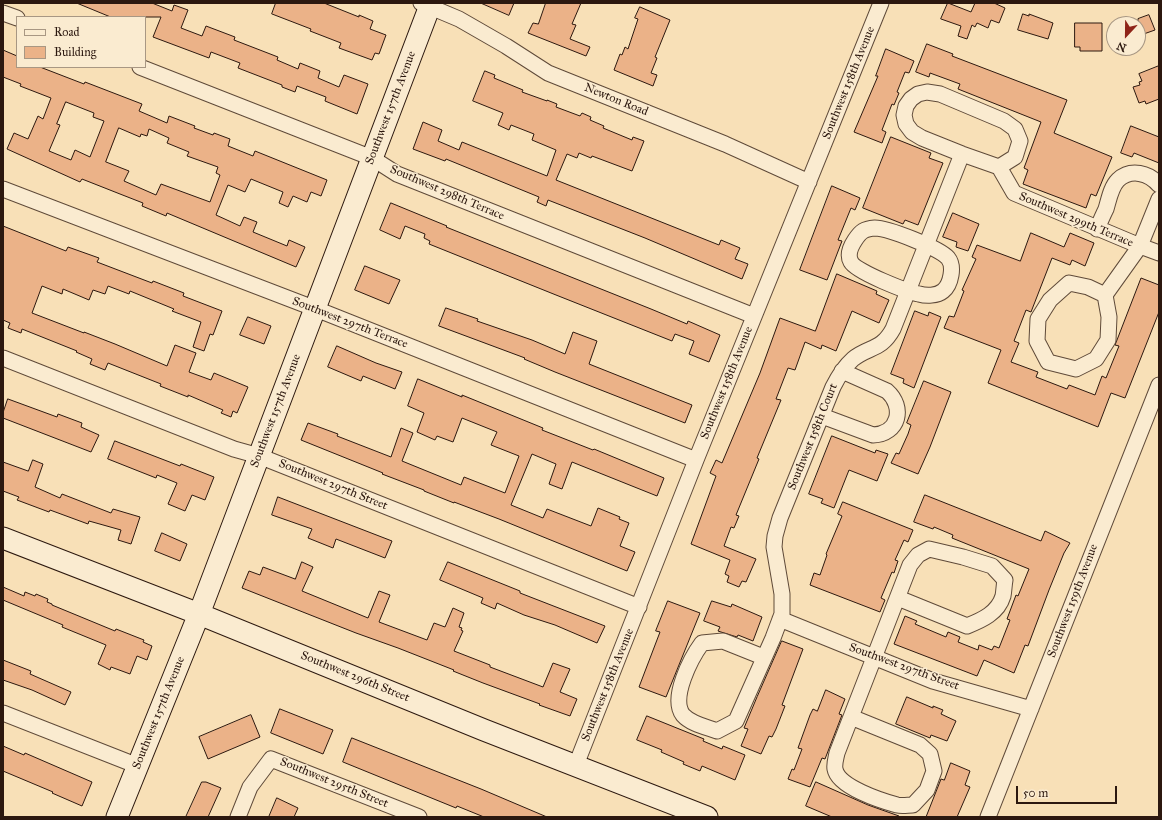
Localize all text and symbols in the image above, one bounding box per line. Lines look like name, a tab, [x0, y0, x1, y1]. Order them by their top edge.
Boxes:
legend	[16, 16, 146, 68]
north arrow	[1106, 16, 1146, 56]
text: Road	[54, 25, 80, 39]
street label: Southwest 158th Avenue	[820, 25, 878, 141]
text: N	[1115, 39, 1128, 54]
text: Building	[54, 45, 96, 59]
street label: Southwest 157th Avenue	[363, 49, 419, 167]
street label: Newton Road	[582, 81, 650, 119]
street label: Southwest 298th Terrace	[388, 162, 506, 224]
street label: Southwest 299th Terrace	[1017, 189, 1135, 251]
street label: Southwest 297th Terrace	[290, 294, 410, 352]
street label: Southwest 158th Avenue	[698, 325, 756, 441]
street label: Southwest 157th Avenue	[248, 352, 304, 470]
street label: Southwest 158th Court	[785, 382, 841, 492]
street label: Southwest 297th Street	[276, 457, 390, 513]
street label: Southwest 159th Avenue	[1045, 542, 1101, 660]
street label: Southwest 158th Avenue	[579, 627, 637, 743]
street label: Southwest 297th Street	[847, 640, 961, 694]
street label: Southwest 296th Street	[299, 649, 411, 705]
street label: Southwest 157th Avenue	[130, 655, 188, 771]
street label: Southwest 295th Street	[278, 755, 390, 811]
scale bar	[1018, 778, 1119, 804]
text: 50 m	[1023, 786, 1048, 800]

